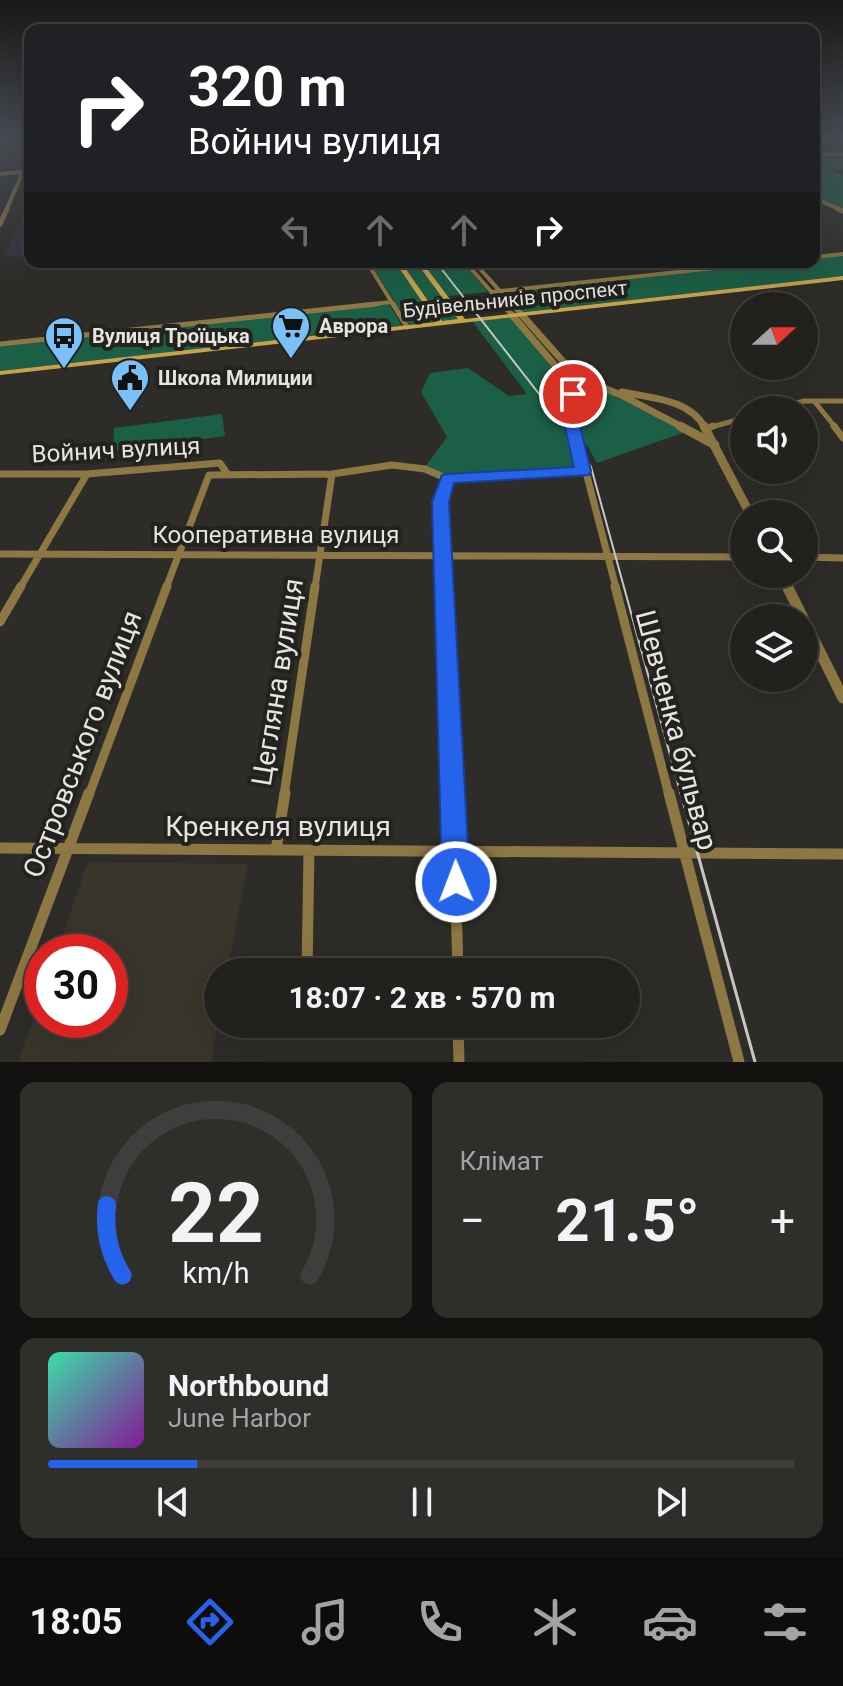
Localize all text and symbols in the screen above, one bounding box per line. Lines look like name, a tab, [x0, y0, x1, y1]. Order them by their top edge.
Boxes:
text: 320 m	[188, 54, 347, 120]
icon: right	[56, 56, 160, 160]
text: Войнич вулиця	[188, 121, 441, 163]
icon: left	[274, 208, 318, 252]
icon: ahead	[358, 208, 402, 252]
icon: ahead	[442, 208, 486, 252]
icon: right	[526, 208, 570, 252]
street label: Будівельників проспект	[402, 275, 629, 323]
north arrow	[730, 292, 818, 380]
map controls	[730, 292, 818, 692]
supermarket icon: Аврора	[270, 305, 312, 360]
place label: Аврора	[319, 314, 389, 338]
bus stop icon: Вулиця Троїцька	[43, 315, 85, 370]
place label: Вулиця Троїцька	[92, 324, 250, 348]
public building icon: Школа Милиции	[109, 357, 151, 412]
pin	[539, 360, 607, 428]
place label: Школа Милиции	[158, 366, 312, 390]
icon: arrive	[551, 372, 595, 416]
button: sound	[730, 396, 818, 484]
street label: Войнич вулиця	[31, 432, 201, 468]
button: search	[730, 500, 818, 588]
street label: Кооперативна вулиця	[152, 521, 400, 549]
street label: Цегляна вулиця	[245, 576, 310, 788]
button: layers	[730, 604, 818, 692]
street label: Островського вулиця	[16, 606, 149, 882]
street label: Шевченка бульвар	[629, 606, 724, 854]
street label: Кренкеля вулиця	[165, 810, 391, 843]
position arrow	[414, 840, 498, 924]
speed limit sign: 30	[24, 934, 128, 1038]
text: 18:07 · 2 хв · 570 m	[288, 980, 556, 1015]
text: Клімат	[460, 1146, 543, 1176]
text: 22	[168, 1165, 263, 1262]
text: 21.5°	[555, 1185, 699, 1256]
text: −	[460, 1195, 485, 1247]
text: +	[770, 1195, 795, 1247]
text: km/h	[182, 1256, 249, 1290]
text: Northbound	[168, 1368, 329, 1403]
text: June Harbor	[168, 1403, 311, 1433]
icon: previous	[151, 1480, 195, 1524]
icon: pause	[400, 1480, 444, 1524]
icon: next	[649, 1480, 693, 1524]
icon: directions	[182, 1594, 238, 1650]
icon: music	[297, 1594, 353, 1650]
icon: phone	[412, 1594, 468, 1650]
icon: climate	[527, 1594, 583, 1650]
icon: car	[642, 1594, 698, 1650]
icon: filters	[757, 1594, 813, 1650]
text: 18:05	[30, 1601, 122, 1643]

